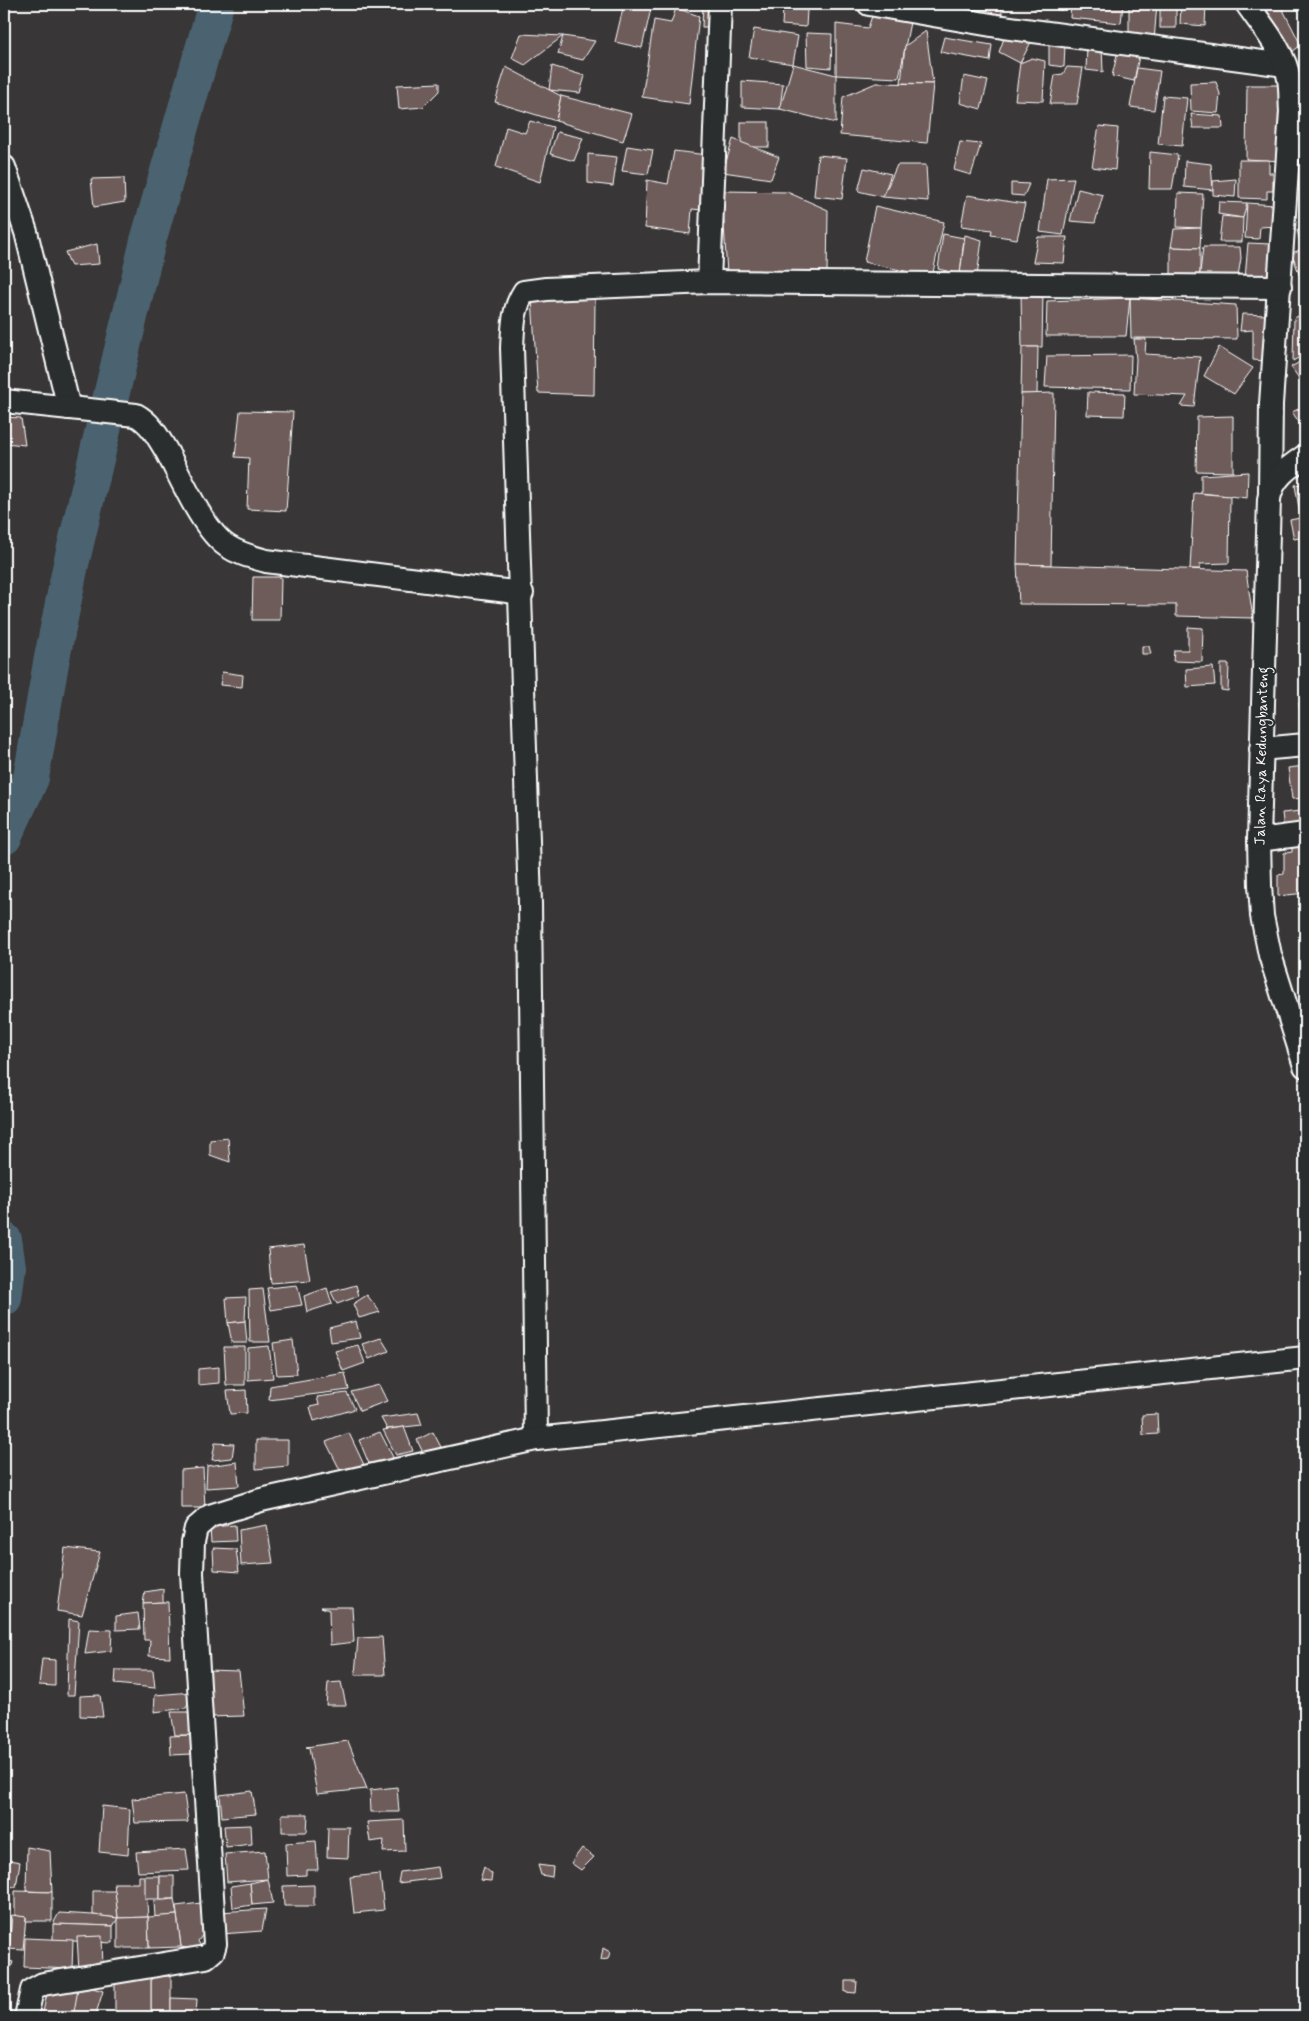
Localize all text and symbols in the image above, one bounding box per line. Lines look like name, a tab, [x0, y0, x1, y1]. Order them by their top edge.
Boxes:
street label: Jalan Raya Kedungbanteng	[1250, 666, 1275, 846]

